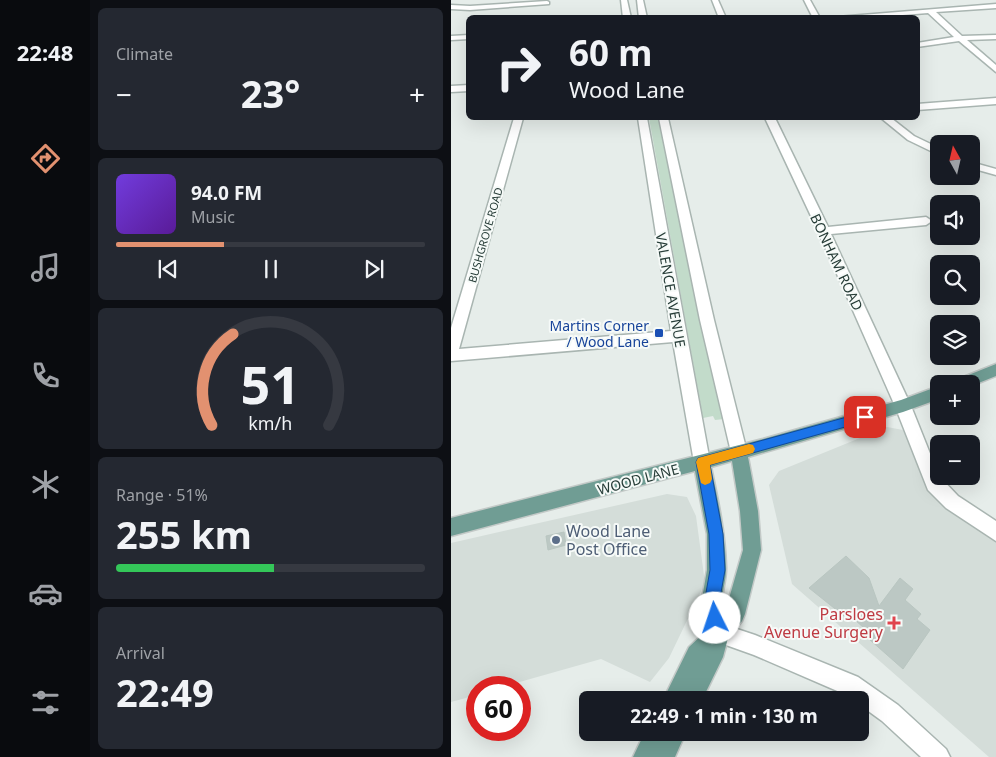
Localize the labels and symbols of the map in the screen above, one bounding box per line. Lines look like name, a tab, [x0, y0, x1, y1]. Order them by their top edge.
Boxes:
north arrow	[930, 135, 980, 185]
street label: BUSHGROVE ROAD	[464, 186, 506, 284]
street label: BONHAM ROAD	[806, 210, 868, 314]
street label: VALENCE AVENUE	[652, 231, 690, 349]
place label: Martins Corner / Wood Lane	[550, 316, 649, 351]
marker: Martins Corner / Wood Lane	[653, 327, 665, 339]
pin	[844, 396, 886, 438]
street label: WOOD LANE	[595, 459, 681, 499]
place label: Wood Lane Post Office	[566, 520, 650, 560]
marker: Wood Lane Post Office	[550, 534, 562, 546]
position arrow	[688, 591, 740, 643]
place label: Parsloes Avenue Surgery	[764, 603, 884, 643]
marker: Parsloes Avenue Surgery	[887, 616, 901, 630]
speed limit sign: 60	[466, 676, 531, 741]

